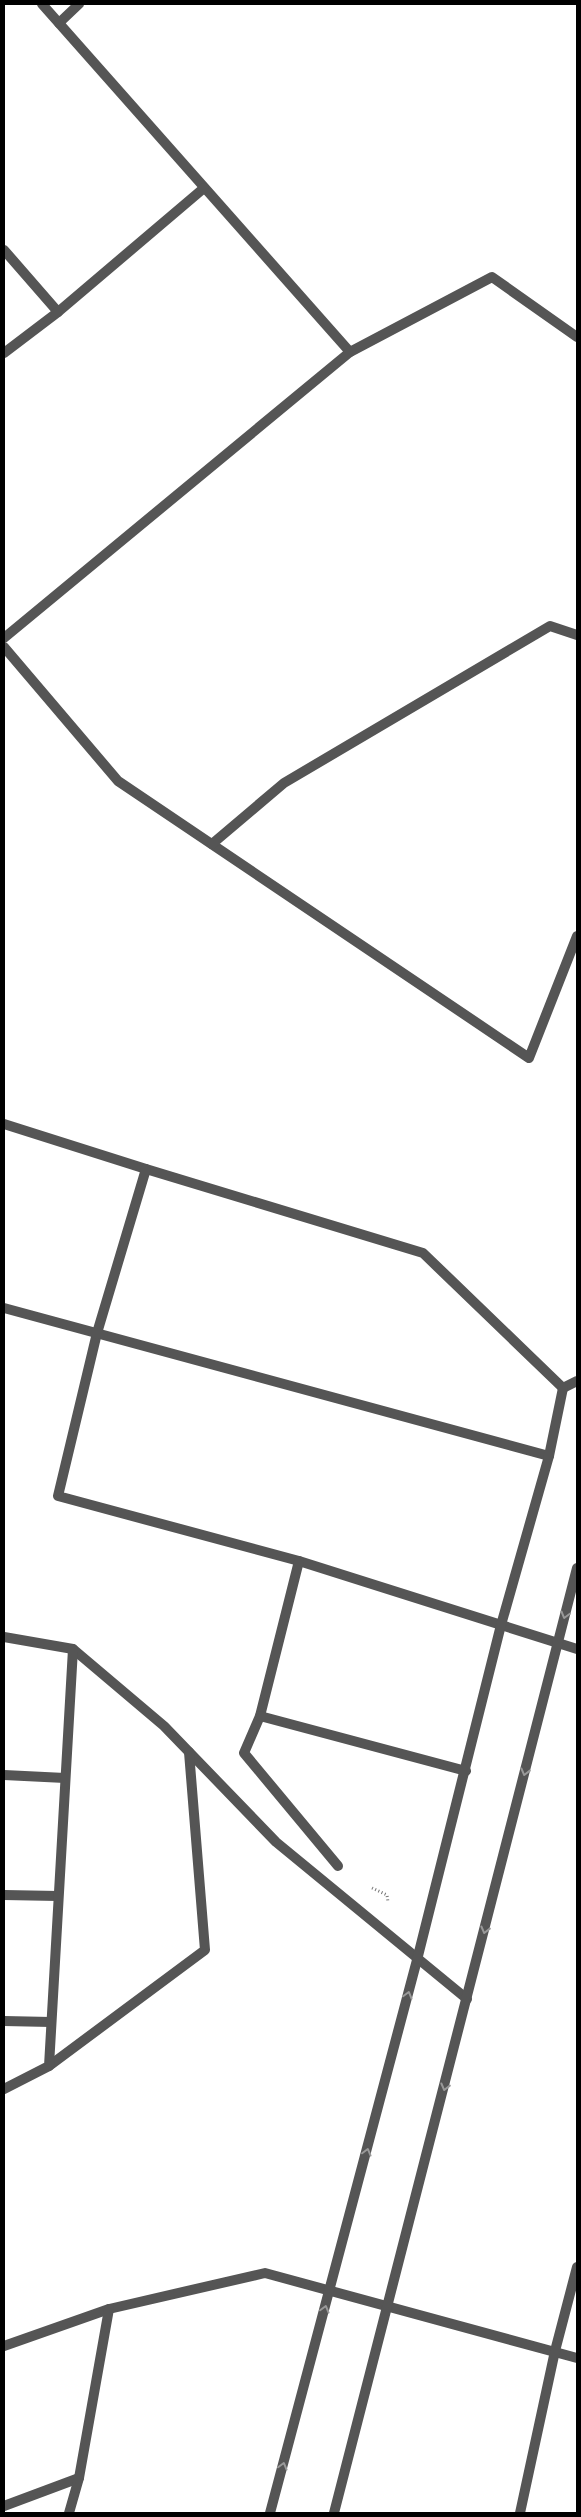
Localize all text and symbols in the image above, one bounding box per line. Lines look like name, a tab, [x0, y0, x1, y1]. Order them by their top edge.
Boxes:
one-way arrow	[560, 1610, 571, 1619]
one-way arrow	[520, 1768, 531, 1777]
one-way arrow	[480, 1925, 491, 1934]
one-way arrow	[402, 1990, 413, 1999]
one-way arrow	[440, 2083, 450, 2091]
one-way arrow	[361, 2149, 371, 2157]
one-way arrow	[320, 2306, 330, 2314]
one-way arrow	[277, 2462, 288, 2471]

